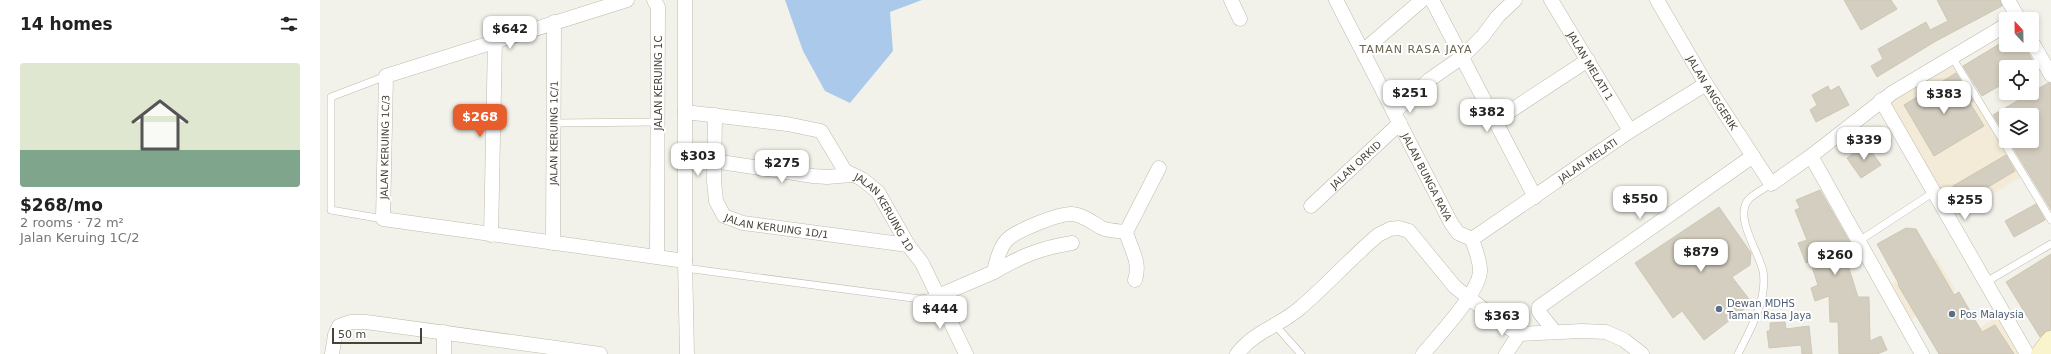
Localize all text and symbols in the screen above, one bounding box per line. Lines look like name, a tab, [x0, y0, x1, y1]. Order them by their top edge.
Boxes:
north arrow	[1999, 12, 2039, 52]
map controls	[1999, 12, 2039, 148]
icon: filters	[278, 13, 300, 35]
text: 14 homes	[20, 14, 113, 34]
pin: $642	[486, 16, 534, 50]
text: $642	[492, 21, 528, 36]
street label: JALAN MELATI 1	[1565, 29, 1616, 102]
street label: JALAN KERUING 1C	[653, 36, 664, 131]
district label: TAMAN RASA JAYA	[1358, 43, 1473, 56]
street label: JALAN ANGGERIK	[1685, 53, 1740, 132]
button: locate	[1999, 60, 2039, 100]
pin: $251	[1386, 80, 1434, 114]
street label: JALAN KERUING 1C/1	[548, 81, 559, 186]
pin: $383	[1920, 81, 1968, 115]
text: $251	[1392, 85, 1428, 100]
text: $383	[1926, 86, 1962, 101]
icon: home	[124, 89, 196, 161]
street label: JALAN KERUING 1C/3	[379, 95, 391, 200]
pin: $382	[1463, 99, 1511, 133]
pin: $268	[456, 104, 504, 138]
text: $382	[1469, 104, 1505, 119]
button: layers	[1999, 108, 2039, 148]
text: $268	[462, 109, 498, 124]
pin: $339	[1840, 127, 1888, 161]
street label: JALAN BUNGA RAYA	[1400, 130, 1454, 223]
text: $339	[1846, 132, 1882, 147]
street label: JALAN MELATI	[1555, 136, 1619, 185]
street label: JALAN ORKID	[1327, 138, 1383, 191]
pin: $303	[674, 143, 722, 177]
text: $303	[680, 148, 716, 163]
pin: $275	[758, 150, 806, 184]
text: $275	[764, 155, 800, 170]
street label: JALAN KERUING 1D	[852, 170, 916, 254]
pin: $550	[1616, 186, 1664, 220]
pin: $255	[1941, 187, 1989, 221]
text: $550	[1622, 191, 1658, 206]
text: $255	[1947, 192, 1983, 207]
text: $268/mo	[20, 195, 103, 215]
street label: JALAN KERUING 1D/1	[722, 211, 829, 240]
text: 2 rooms · 72 m²	[20, 215, 124, 230]
text: Jalan Keruing 1C/2	[20, 230, 139, 245]
pin: $879	[1677, 239, 1725, 273]
pin: $260	[1811, 242, 1859, 276]
text: $879	[1683, 244, 1719, 259]
text: $260	[1817, 247, 1853, 262]
pin: $444	[916, 296, 964, 330]
place label: Dewan MDHS Taman Rasa Jaya	[1726, 298, 1811, 321]
text: $444	[922, 301, 958, 316]
pin: $363	[1478, 303, 1526, 337]
marker: Dewan MDHS Taman Rasa Jaya	[1714, 304, 1724, 314]
text: $363	[1484, 308, 1520, 323]
marker: Pos Malaysia	[1947, 309, 1957, 319]
place label: Pos Malaysia	[1960, 309, 2024, 320]
scale bar	[332, 326, 422, 345]
text: 50 m	[338, 328, 366, 341]

